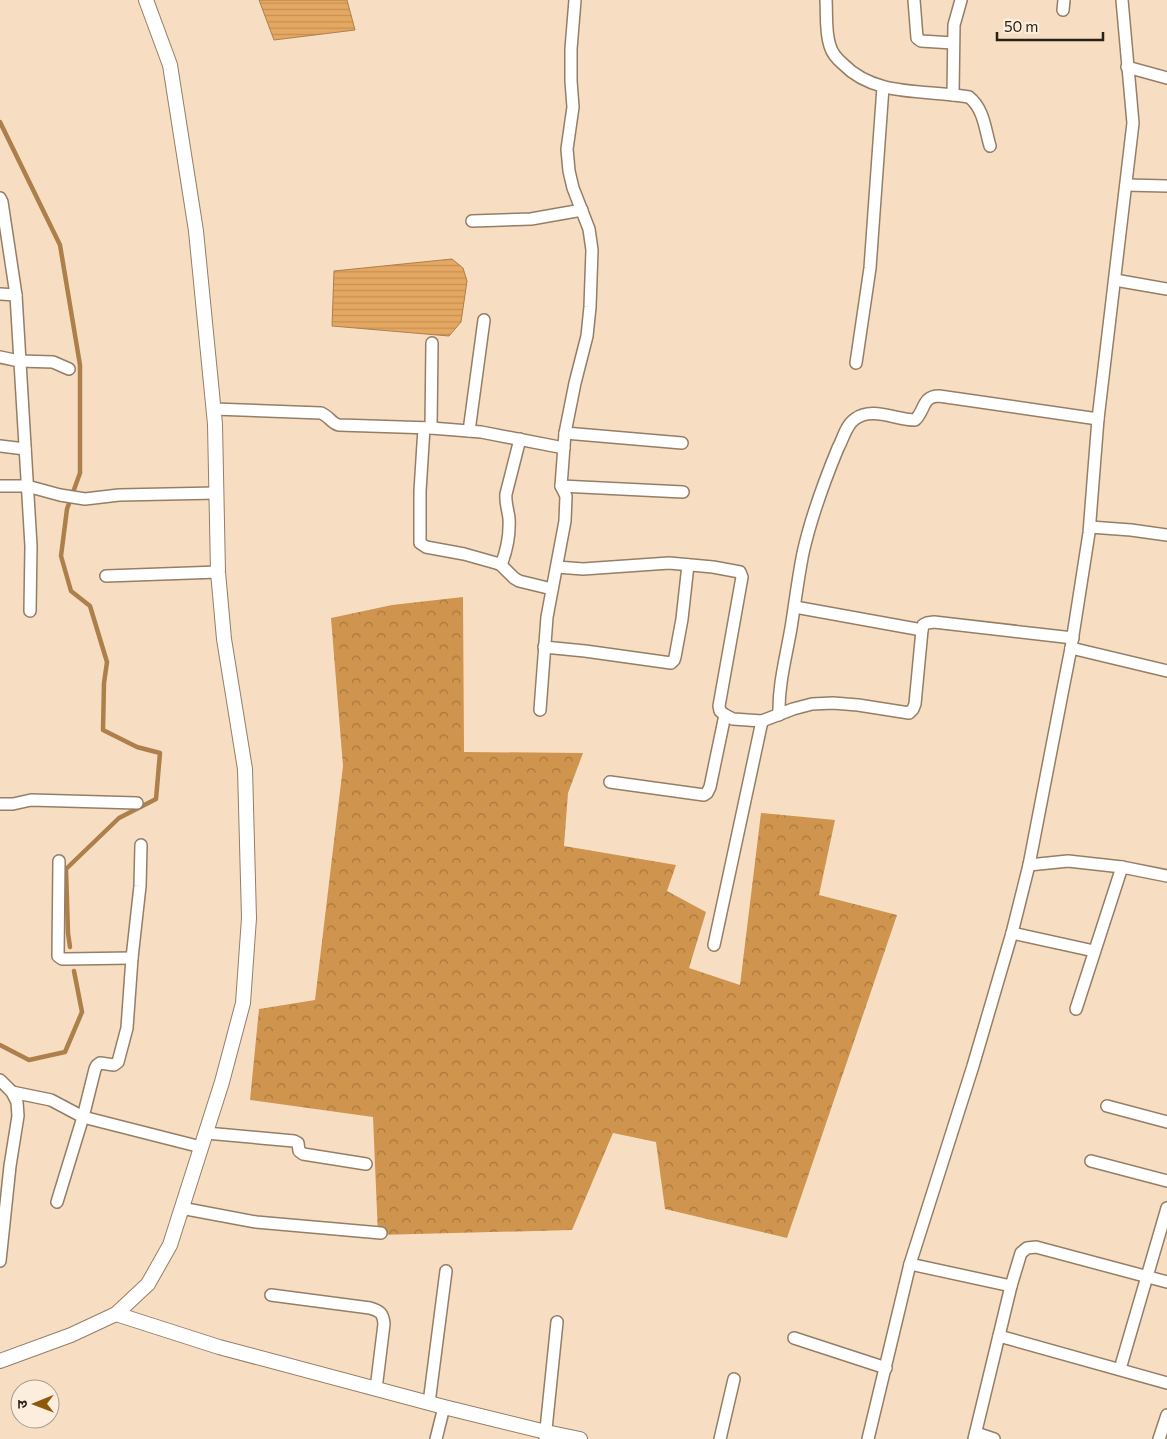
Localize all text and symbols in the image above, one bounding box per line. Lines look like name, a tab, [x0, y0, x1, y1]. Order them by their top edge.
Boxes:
scale bar	[997, 10, 1103, 42]
text: 50 m	[1004, 17, 1038, 35]
north arrow	[10, 1379, 60, 1429]
text: उ	[13, 1399, 30, 1408]

